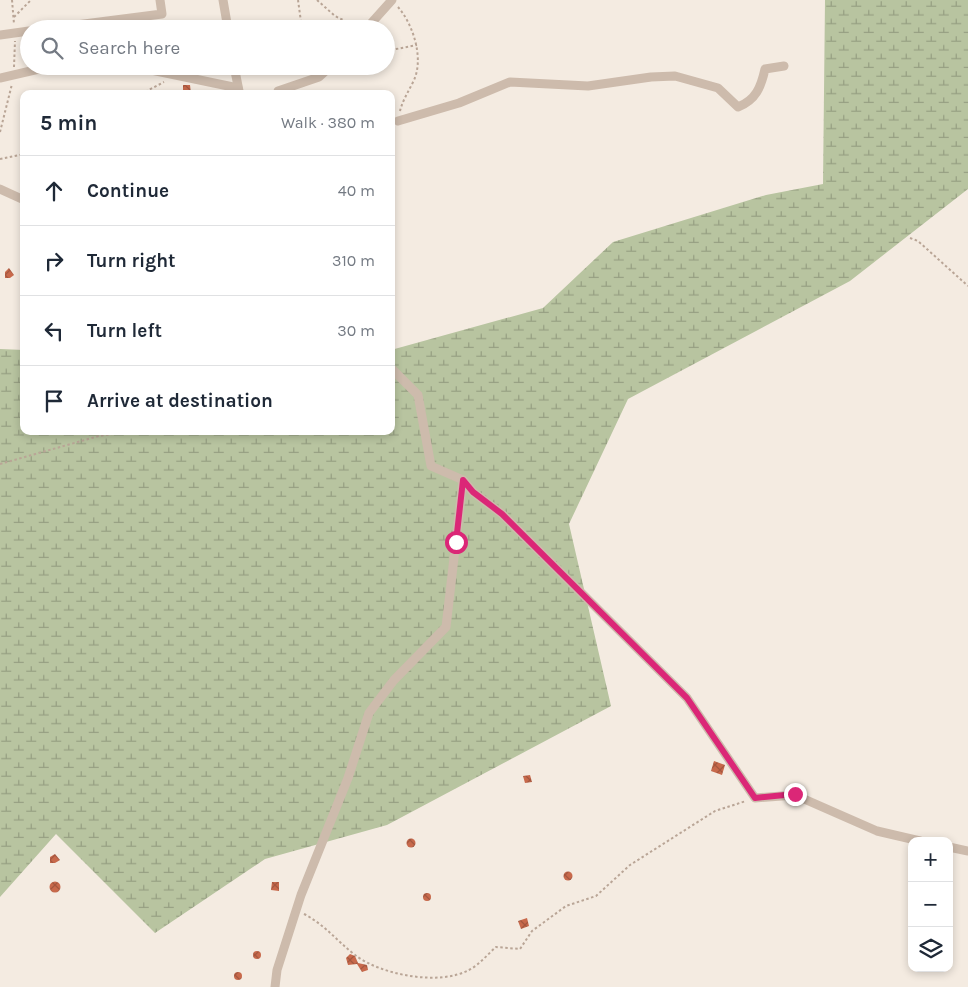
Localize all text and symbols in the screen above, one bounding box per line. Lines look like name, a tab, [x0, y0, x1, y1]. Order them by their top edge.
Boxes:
search box	[20, 20, 395, 75]
icon: search	[38, 34, 66, 62]
text: Search here	[78, 37, 180, 59]
text: 5 min	[40, 111, 97, 135]
text: Walk · 380 m	[281, 113, 375, 132]
icon: ahead	[40, 177, 68, 205]
text: Continue	[87, 180, 169, 202]
text: 40 m	[338, 181, 375, 200]
icon: right	[40, 247, 68, 275]
text: Turn right	[87, 250, 176, 272]
text: 310 m	[332, 251, 375, 270]
icon: left	[40, 317, 68, 345]
text: Turn left	[87, 320, 162, 342]
text: 30 m	[337, 321, 375, 340]
icon: arrive	[40, 387, 68, 415]
text: Arrive at destination	[87, 390, 273, 412]
route start	[445, 531, 468, 554]
route end	[784, 783, 807, 806]
map controls	[908, 837, 953, 972]
button: +	[908, 837, 953, 882]
button: −	[908, 882, 953, 927]
button: layers	[908, 927, 953, 972]

